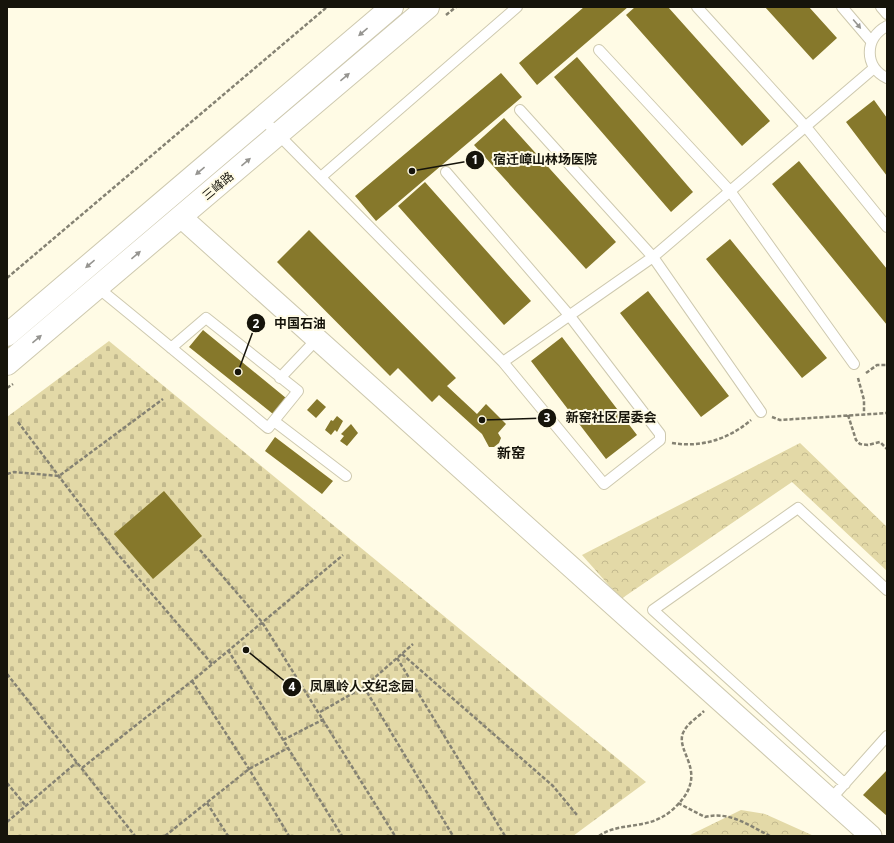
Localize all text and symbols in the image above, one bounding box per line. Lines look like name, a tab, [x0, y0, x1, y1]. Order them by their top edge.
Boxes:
one-way arrow	[852, 19, 861, 29]
one-way arrow	[357, 28, 368, 37]
one-way arrow	[340, 73, 350, 82]
callout: 宿迁嶂山林场医院	[465, 147, 605, 172]
text: 宿迁嶂山林场医院	[493, 150, 597, 168]
text: 1	[472, 151, 478, 168]
one-way arrow	[240, 157, 251, 166]
one-way arrow	[194, 166, 205, 175]
street label: 三峰路	[198, 168, 237, 204]
one-way arrow	[131, 250, 141, 259]
one-way arrow	[85, 260, 95, 269]
callout: 中国石油	[246, 311, 334, 336]
text: 中国石油	[274, 314, 326, 332]
text: 2	[253, 315, 260, 332]
one-way arrow	[31, 334, 42, 343]
callout: 新窑社区居委会	[537, 405, 664, 430]
text: 新窑社区居委会	[565, 408, 657, 426]
text: 3	[544, 409, 551, 426]
district label: 新窑	[497, 443, 525, 462]
callout: 凤凰岭人文纪念园	[282, 674, 422, 699]
text: 凤凰岭人文纪念园	[310, 677, 414, 695]
text: 4	[289, 678, 296, 695]

